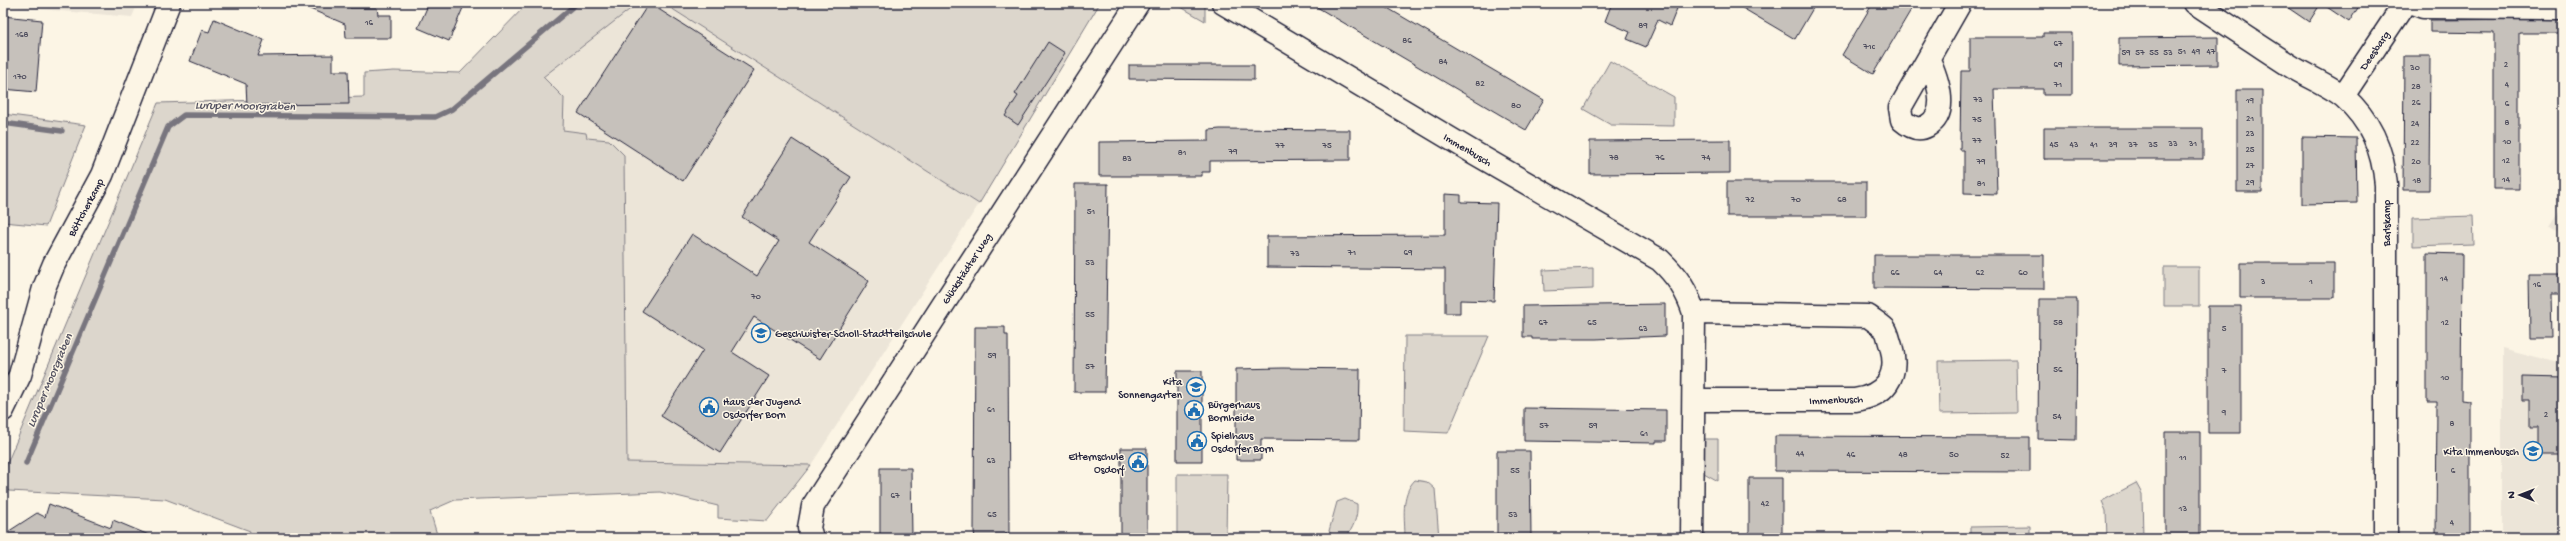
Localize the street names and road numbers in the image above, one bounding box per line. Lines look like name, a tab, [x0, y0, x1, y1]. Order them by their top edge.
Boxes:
street label: Deesbarg	[2358, 29, 2393, 74]
street label: Immenbusch	[1441, 132, 1493, 170]
street label: Böttcherkamp	[66, 176, 107, 240]
street label: Barlskamp	[2382, 199, 2394, 247]
street label: Glückstädter Weg	[940, 231, 995, 307]
street label: Immenbusch	[1809, 394, 1863, 408]

